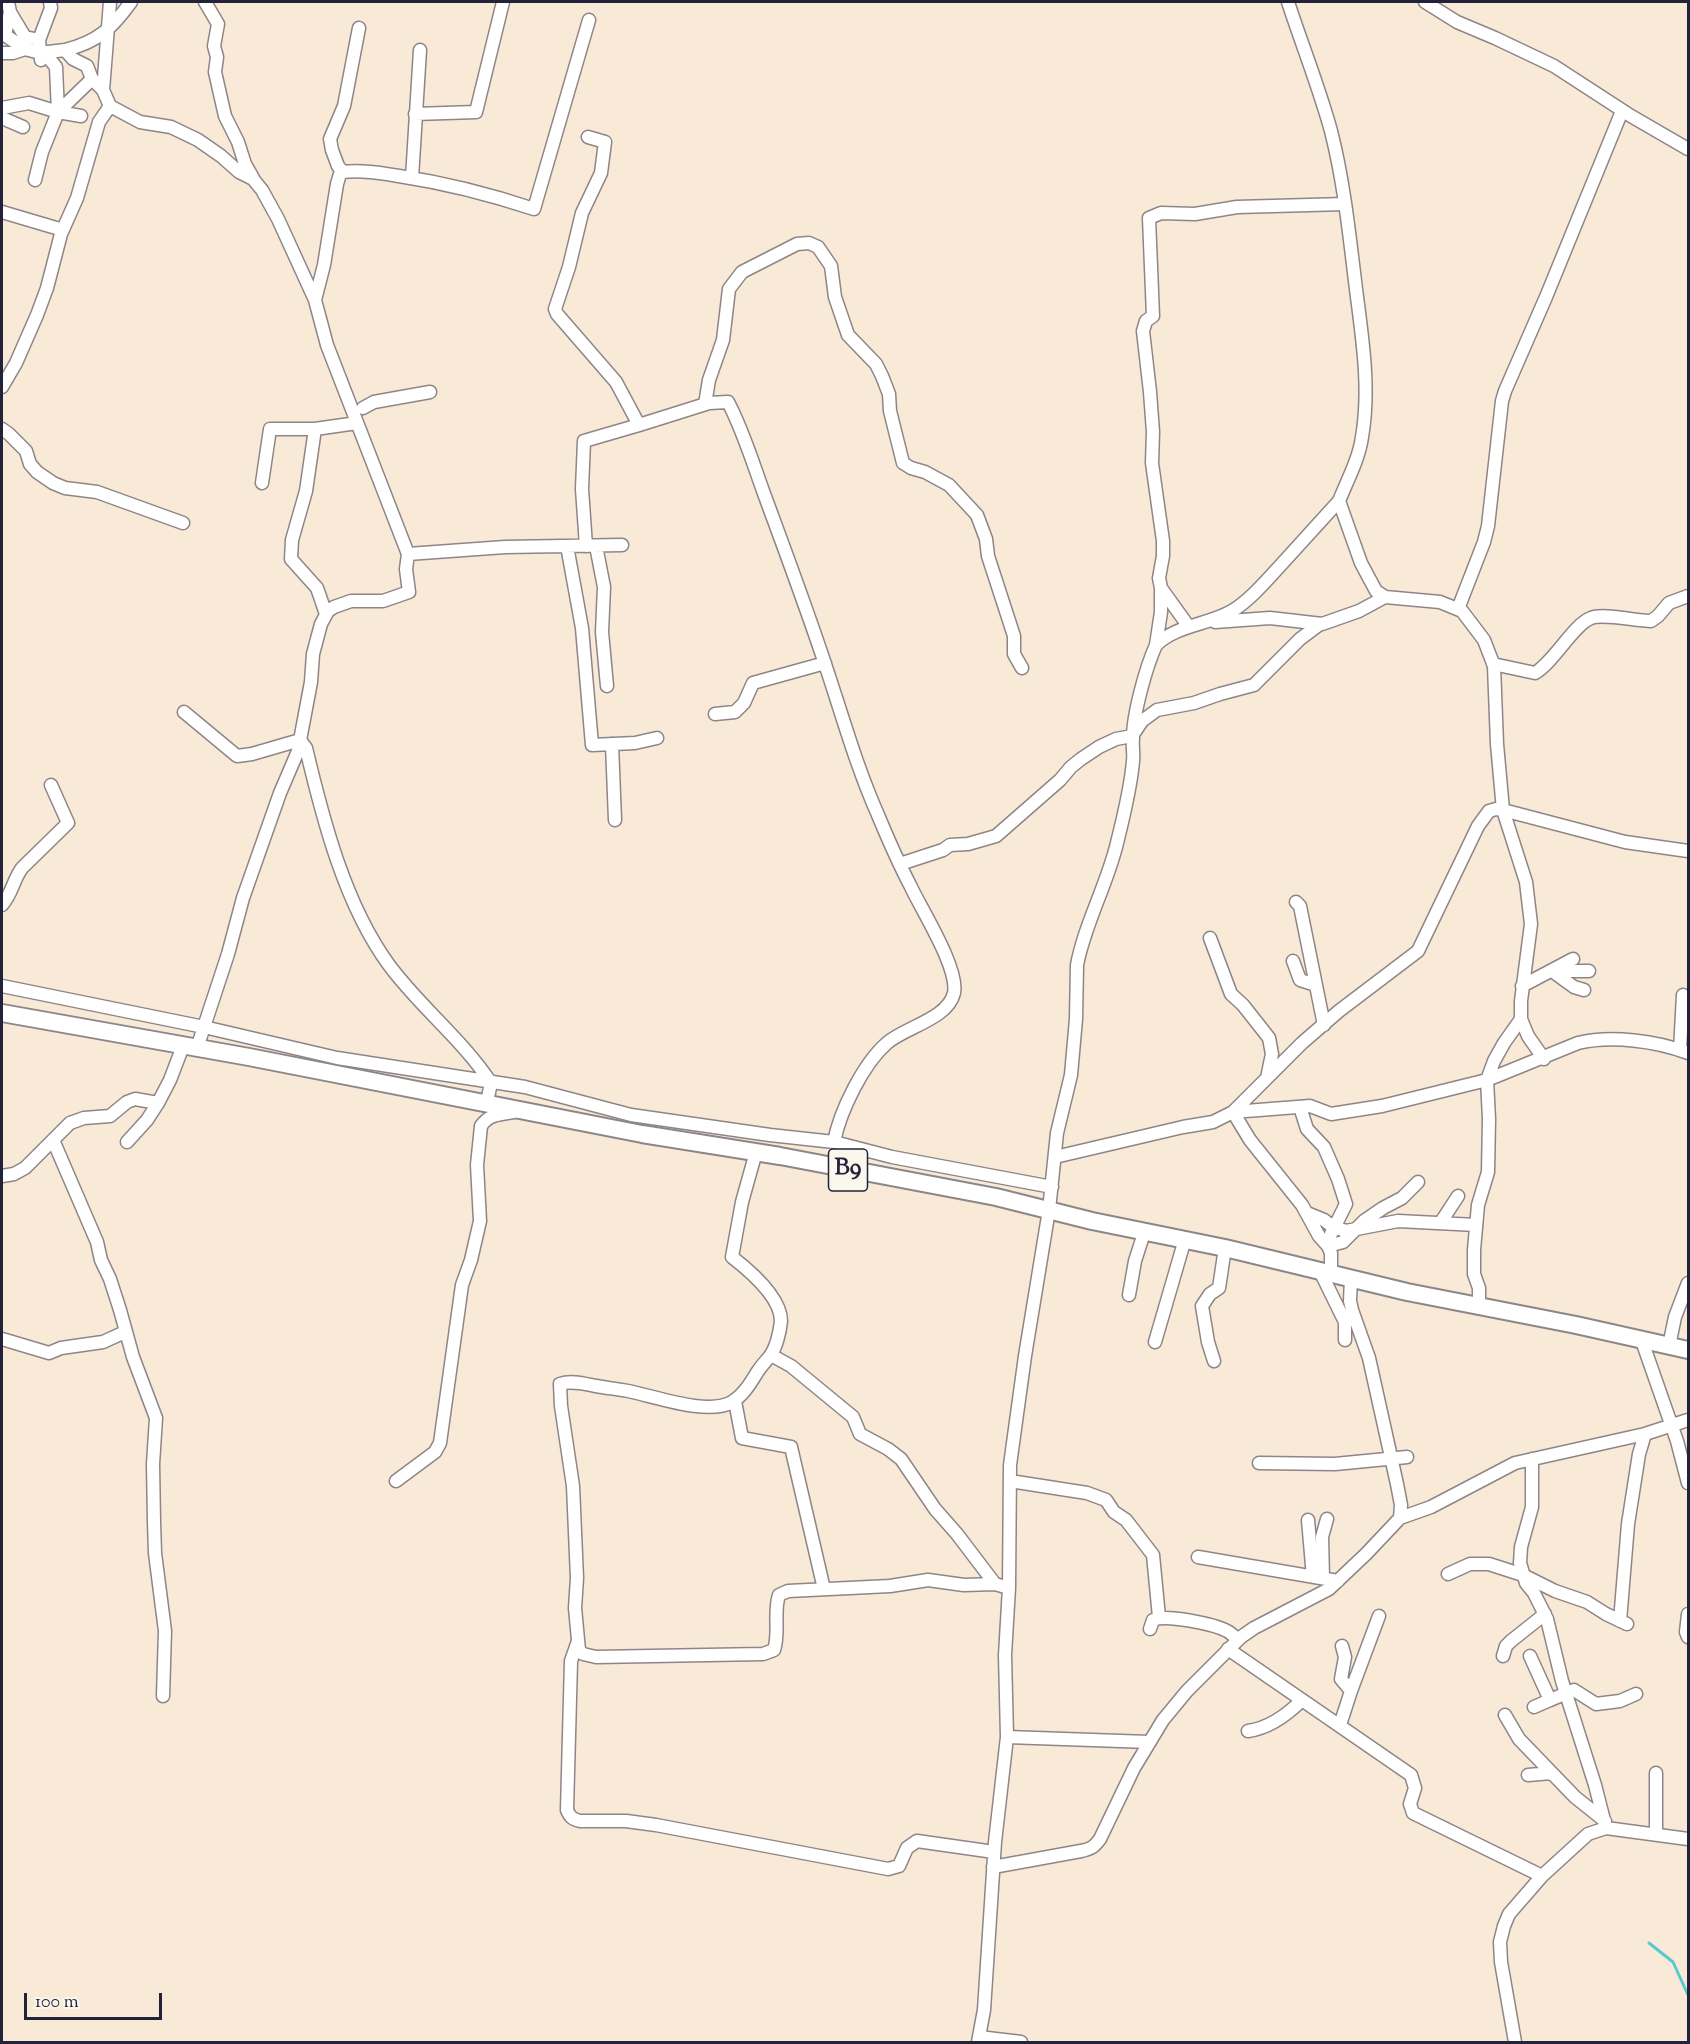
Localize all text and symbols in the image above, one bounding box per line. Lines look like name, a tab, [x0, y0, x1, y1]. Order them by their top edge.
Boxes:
road number: B9	[828, 1149, 868, 1191]
scale bar	[27, 1981, 165, 2019]
text: 100 m	[35, 1990, 79, 2016]

